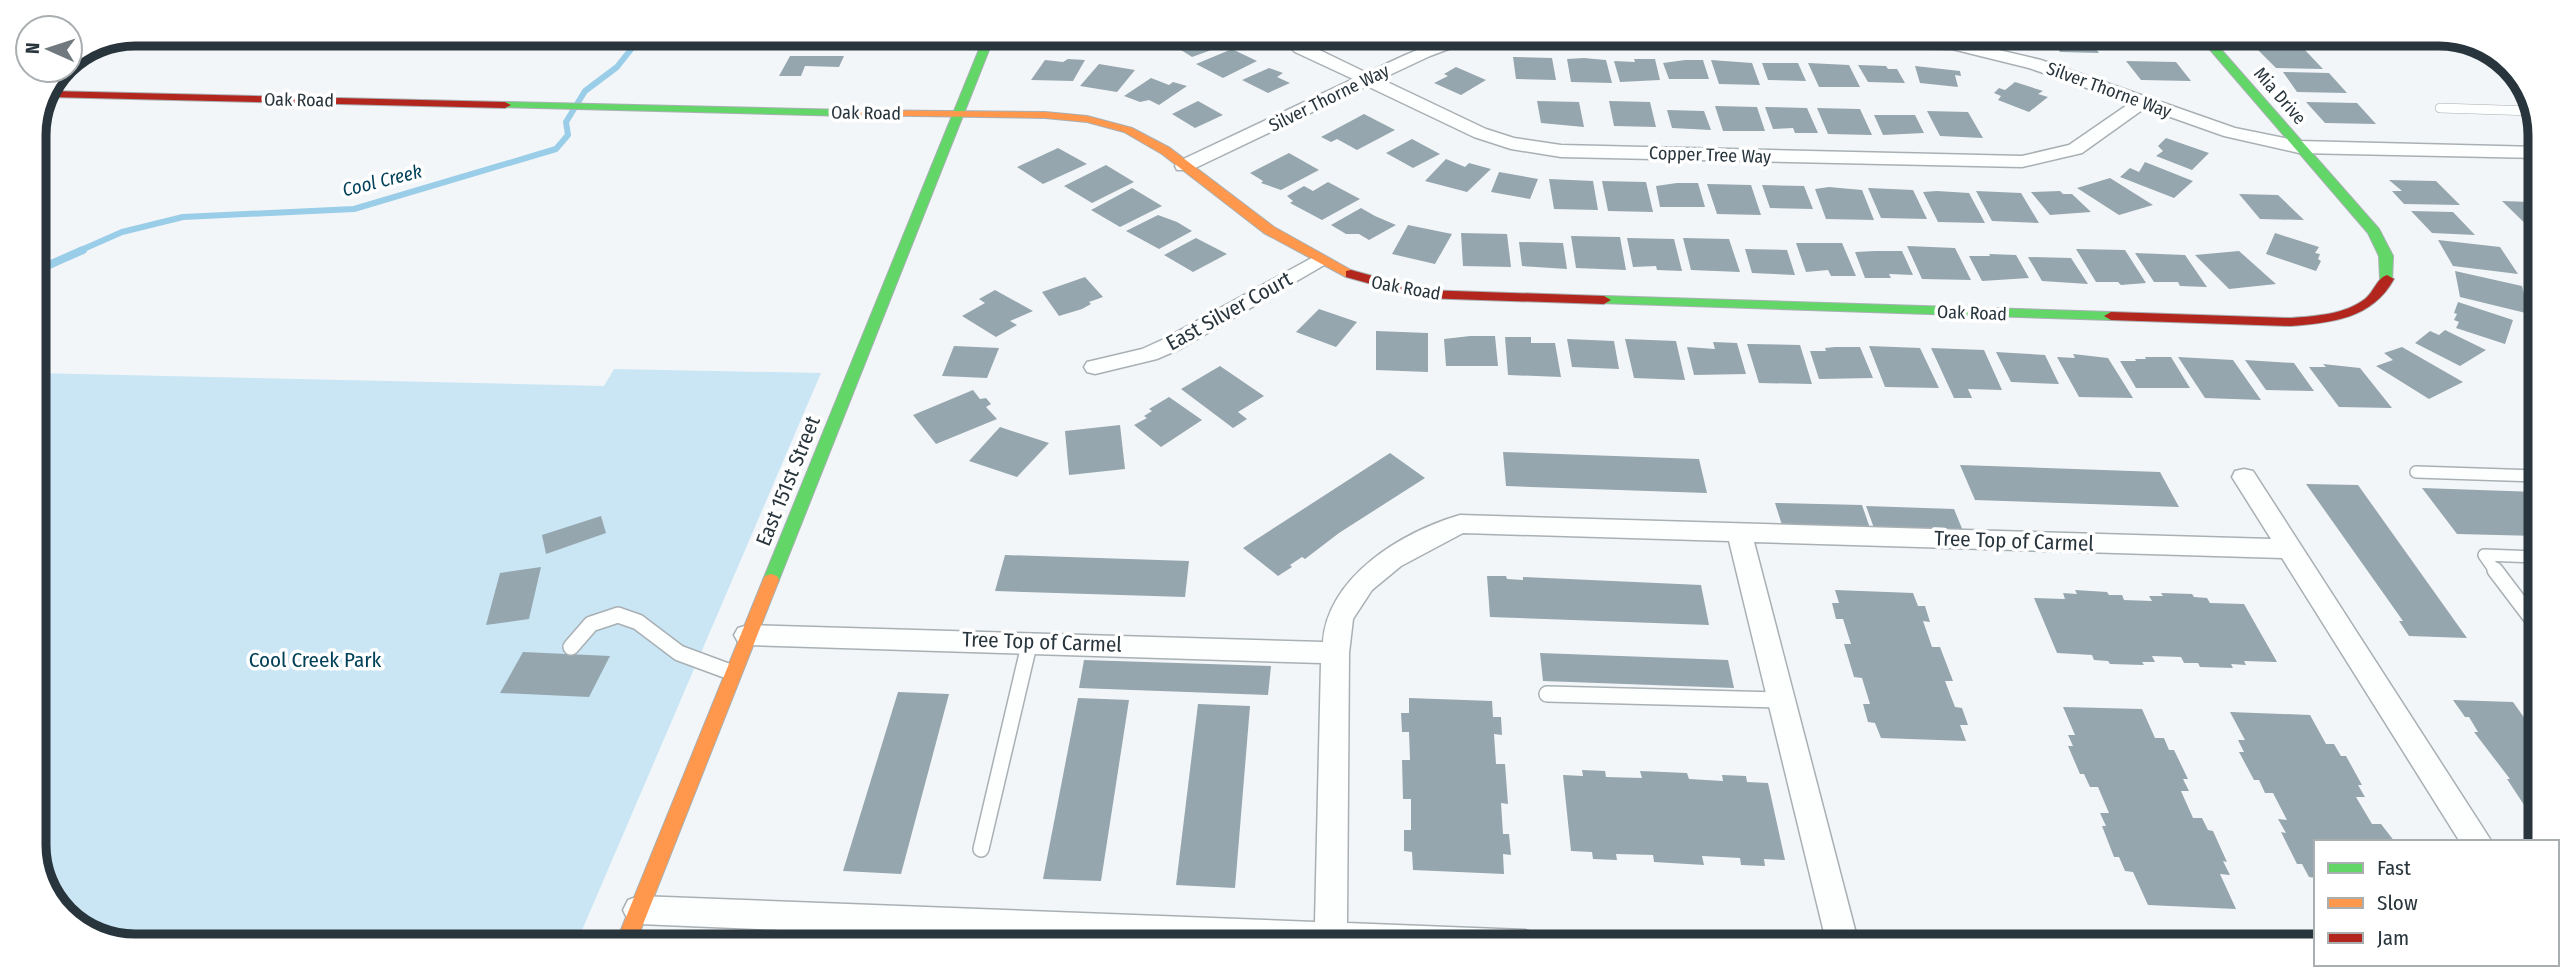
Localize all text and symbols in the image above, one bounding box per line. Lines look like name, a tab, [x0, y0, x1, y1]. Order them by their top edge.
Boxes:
north arrow	[14, 14, 84, 84]
text: N	[21, 42, 44, 54]
street label: Silver Thorne Way	[2044, 57, 2174, 123]
street label: Silver Thorne Way	[1265, 59, 1393, 137]
street label: Mia Drive	[2249, 63, 2311, 129]
street label: Oak Road	[264, 88, 334, 112]
street label: Oak Road	[831, 101, 901, 125]
street label: Copper Tree Way	[1649, 142, 1771, 168]
water label: Cool Creek	[340, 160, 424, 201]
street label: East Silver Court	[1162, 266, 1297, 356]
street label: Oak Road	[1370, 271, 1442, 305]
street label: Oak Road	[1937, 301, 2007, 325]
street label: East 151st Street	[750, 412, 826, 550]
street label: Tree Top of Carmel	[1934, 525, 2095, 557]
street label: Tree Top of Carmel	[962, 626, 1123, 658]
park label: Cool Creek Park	[249, 647, 382, 673]
legend	[2314, 840, 2559, 966]
text: Fast	[2377, 855, 2411, 881]
text: Slow	[2377, 890, 2418, 916]
text: Jam	[2377, 925, 2409, 951]

